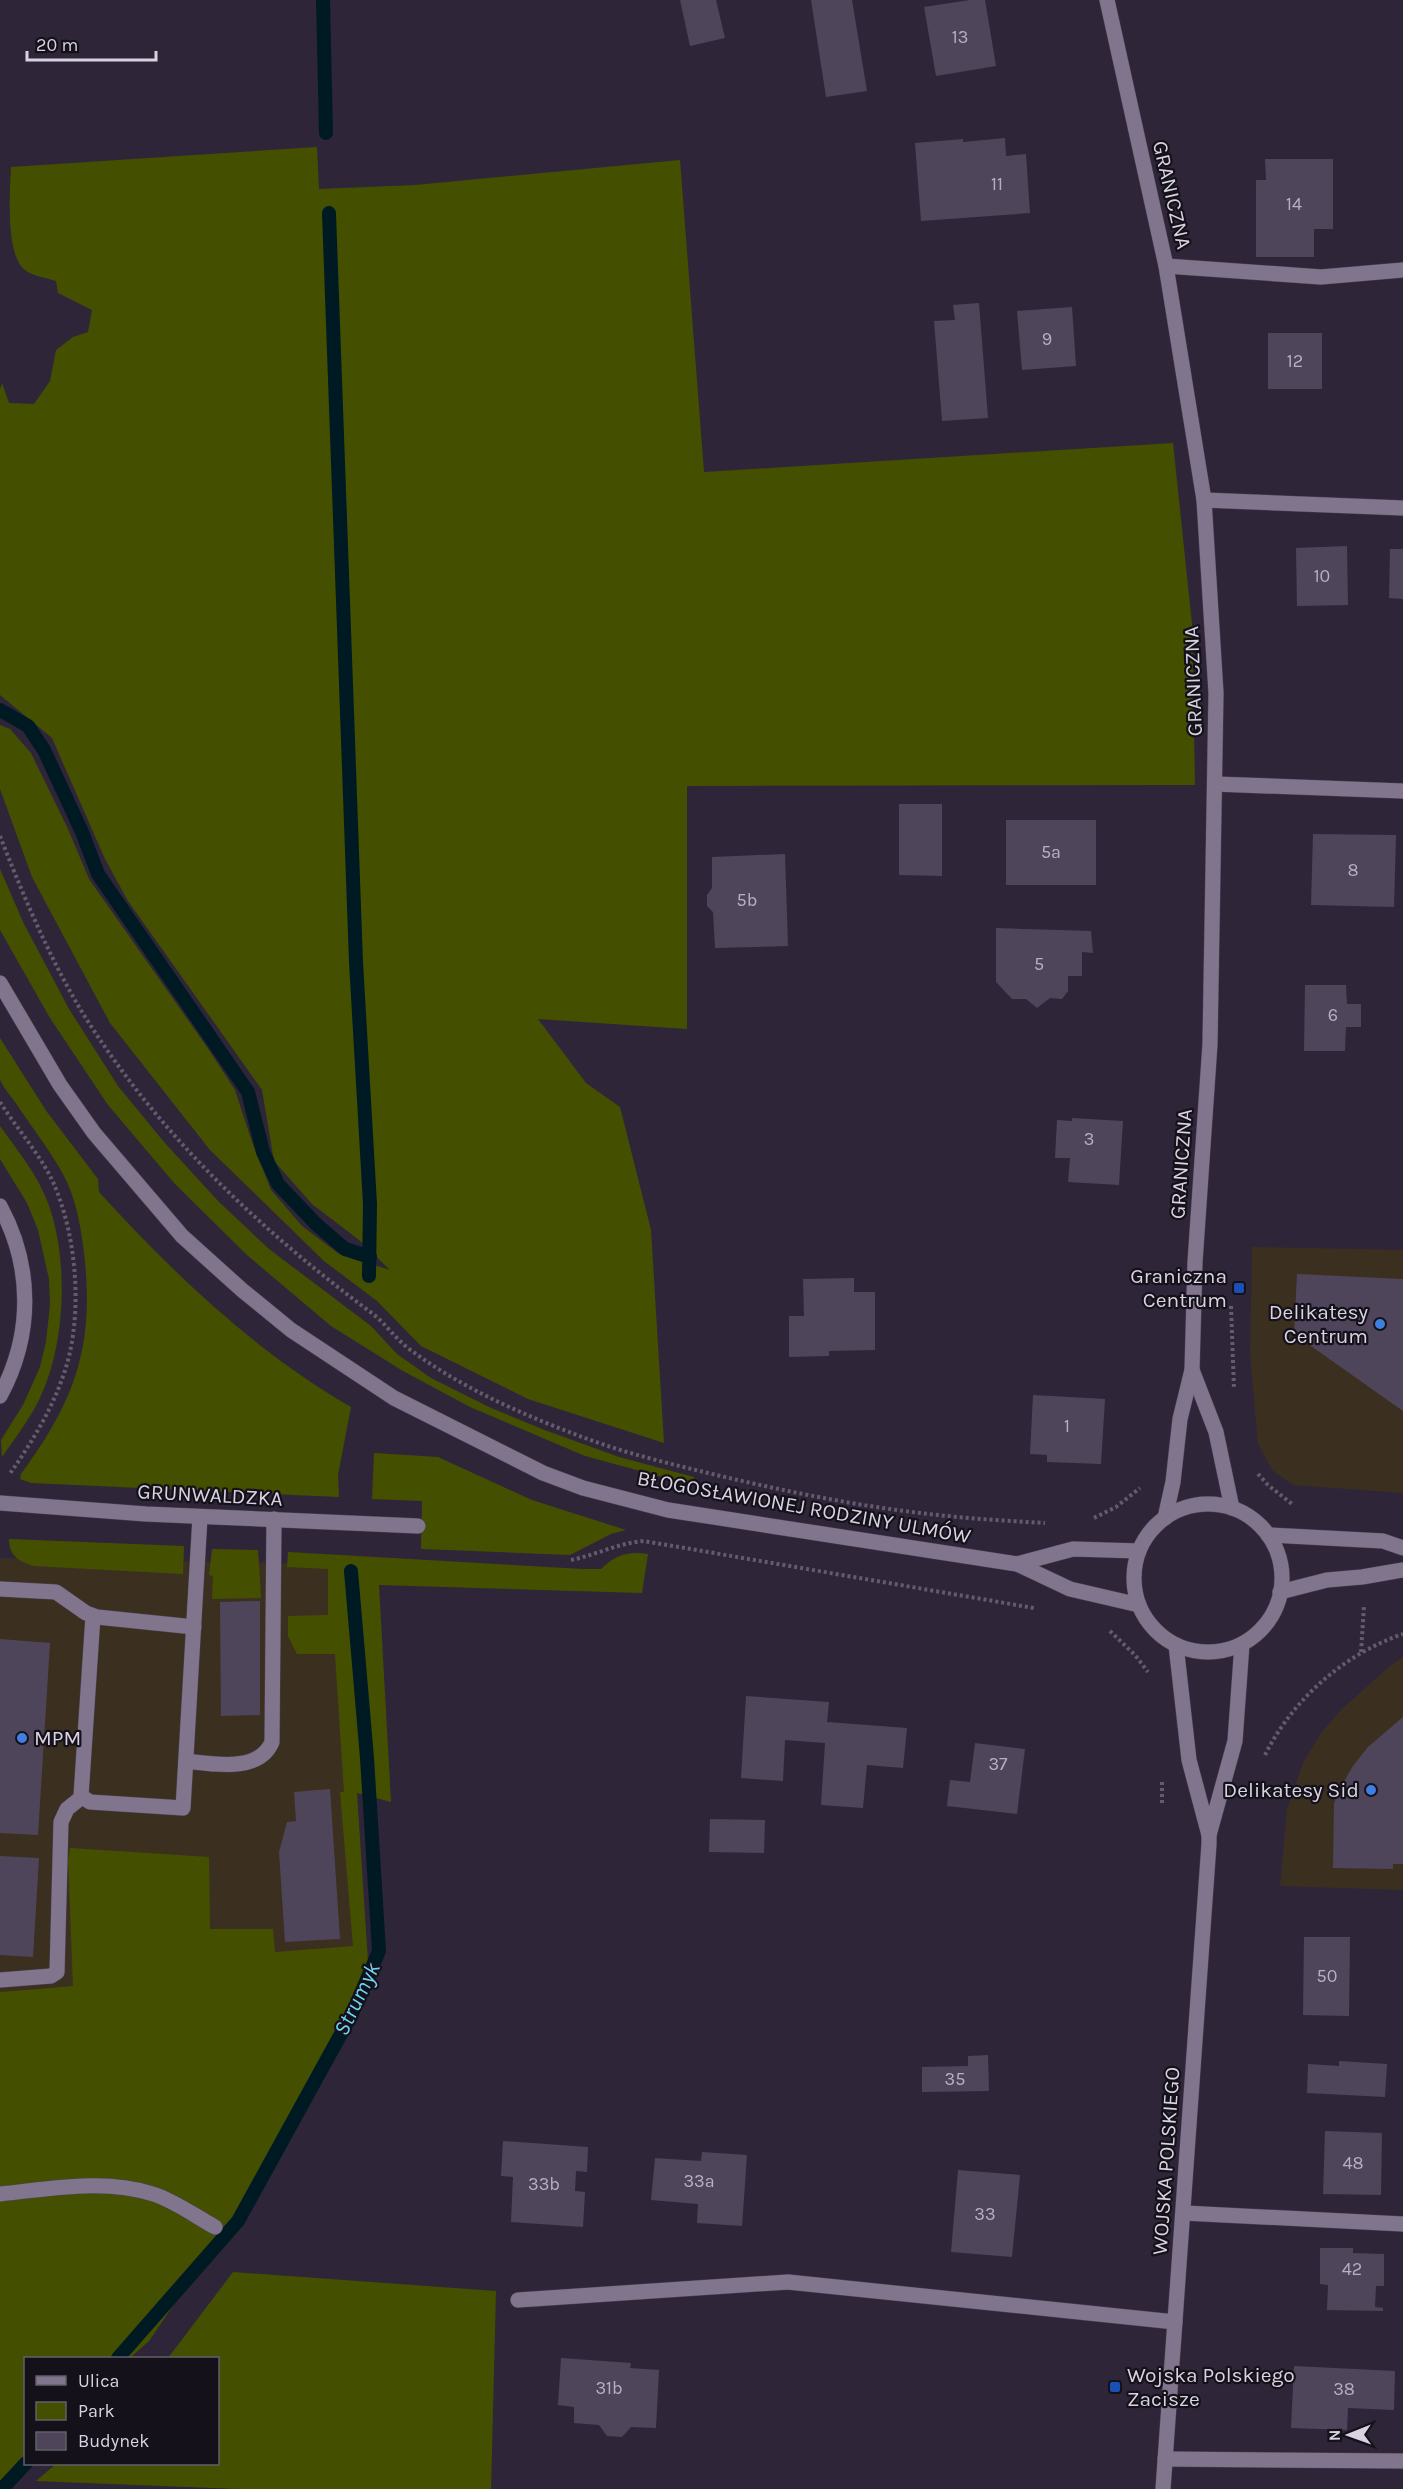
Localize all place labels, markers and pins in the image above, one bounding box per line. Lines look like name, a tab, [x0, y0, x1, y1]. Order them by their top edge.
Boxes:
place label: Graniczna Centrum	[1130, 1264, 1227, 1312]
marker: Graniczna Centrum	[1232, 1281, 1246, 1295]
place label: Delikatesy Centrum	[1269, 1300, 1368, 1348]
marker: Delikatesy Centrum	[1373, 1317, 1387, 1331]
place label: MPM	[34, 1726, 81, 1750]
marker: MPM	[15, 1731, 29, 1745]
place label: Delikatesy Sid	[1223, 1778, 1359, 1802]
marker: Delikatesy Sid	[1364, 1783, 1378, 1797]
place label: Wojska Polskiego Zacisze	[1127, 2363, 1295, 2411]
marker: Wojska Polskiego Zacisze	[1108, 2380, 1122, 2394]

